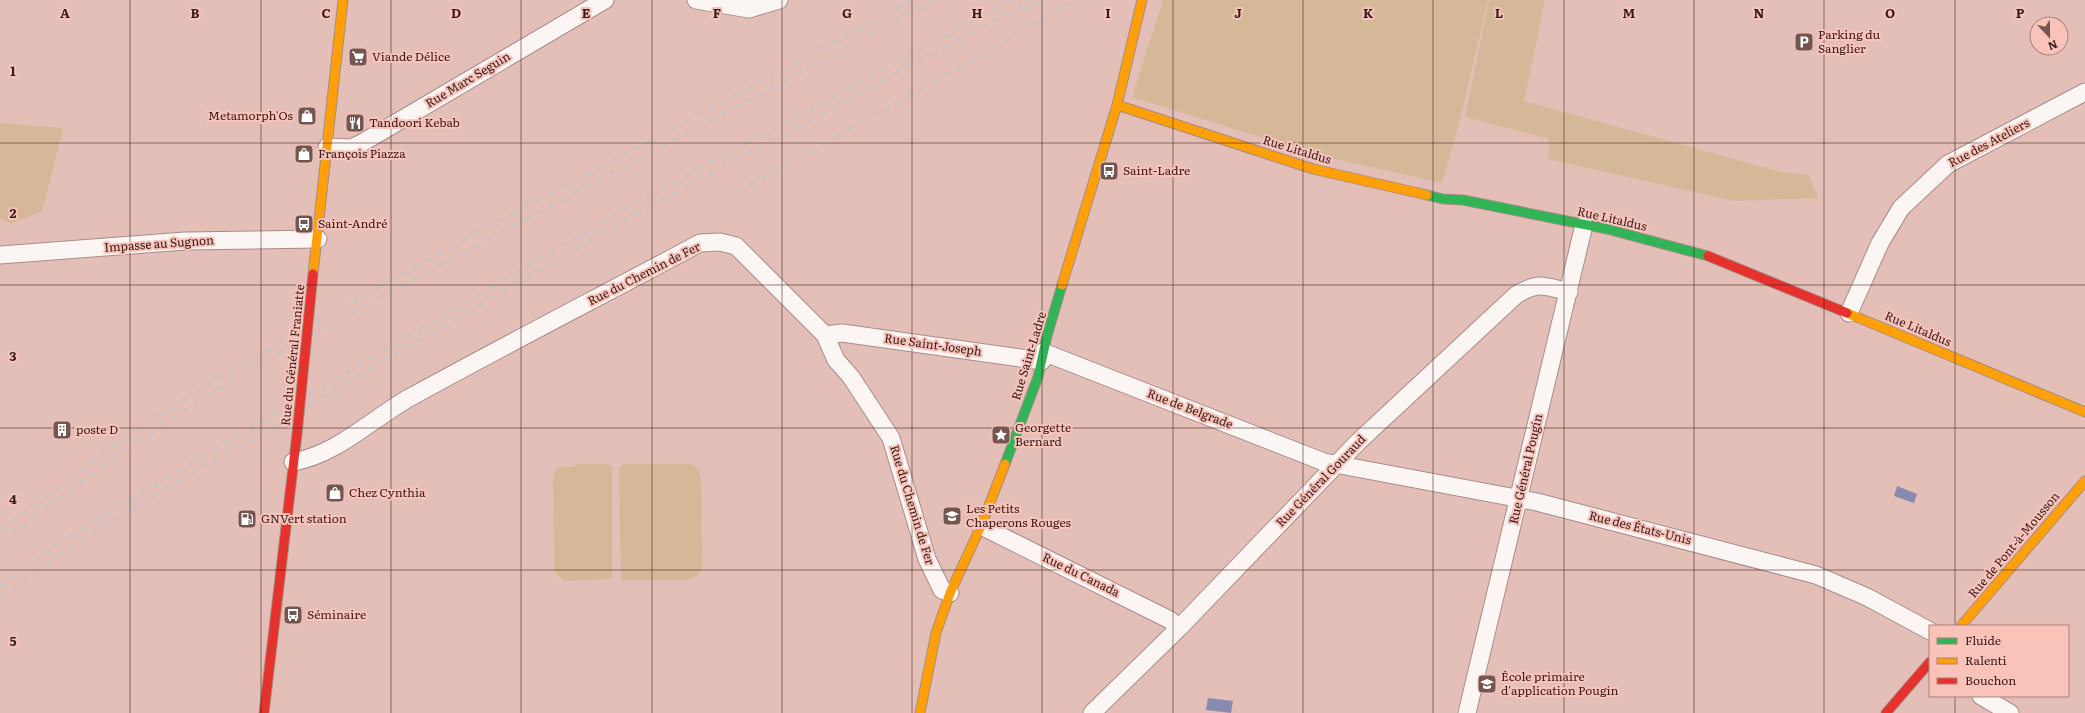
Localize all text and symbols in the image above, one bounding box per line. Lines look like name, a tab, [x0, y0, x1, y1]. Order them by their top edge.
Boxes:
text: A	[60, 3, 70, 22]
text: B	[191, 3, 200, 22]
text: C	[321, 3, 331, 22]
text: D	[451, 3, 461, 22]
text: E	[582, 3, 591, 22]
text: F	[713, 3, 721, 22]
text: G	[842, 3, 852, 22]
text: H	[972, 3, 983, 22]
text: I	[1105, 3, 1111, 22]
text: J	[1234, 3, 1242, 22]
text: K	[1363, 3, 1374, 22]
text: L	[1495, 3, 1503, 22]
text: M	[1623, 3, 1636, 22]
text: N	[1754, 3, 1765, 22]
text: O	[1885, 3, 1895, 22]
text: P	[2016, 3, 2025, 22]
north arrow	[2029, 16, 2069, 56]
place label: Parking du Sanglier	[1818, 25, 1881, 57]
parking icon: Parking du Sanglier	[1793, 31, 1815, 53]
text: N	[2046, 37, 2060, 55]
supermarket icon: Viande Délice	[347, 46, 369, 68]
place label: Viande Délice	[372, 47, 450, 65]
street label: Rue Marc Seguin	[422, 47, 513, 112]
text: 1	[10, 61, 16, 80]
shop icon: Metamorph'Os	[296, 105, 318, 127]
place label: Metamorph'Os	[208, 106, 294, 124]
restaurant icon: Tandoori Kebab	[344, 112, 366, 134]
place label: Tandoori Kebab	[369, 113, 460, 131]
street label: Rue des Ateliers	[1945, 113, 2033, 171]
street label: Rue Litaldus	[1261, 130, 1334, 168]
shop icon: François Piazza	[293, 143, 315, 165]
place label: François Piazza	[318, 144, 406, 162]
bus stop icon: Saint-Ladre	[1098, 160, 1120, 182]
place label: Saint-Ladre	[1123, 161, 1190, 179]
street label: Rue Litaldus	[1576, 201, 1649, 235]
text: 2	[10, 203, 17, 222]
bus stop icon: Saint-André	[293, 213, 315, 235]
place label: Saint-André	[318, 214, 387, 232]
street label: Impasse au Sugnon	[103, 230, 214, 256]
street label: Rue du Chemin de Fer	[584, 237, 703, 309]
street label: Rue du Général Franiatte	[276, 283, 308, 427]
street label: Rue Litaldus	[1882, 306, 1955, 350]
street label: Rue Saint-Ladre	[1006, 309, 1050, 402]
street label: Rue Saint-Joseph	[883, 328, 983, 360]
text: 3	[9, 346, 17, 365]
street label: Rue de Belgrade	[1145, 383, 1236, 433]
street label: Rue Général Pougin	[1504, 412, 1546, 526]
place label: Georgette Bernard	[1015, 418, 1071, 450]
building icon: poste D	[51, 419, 73, 441]
place label: poste D	[76, 420, 118, 438]
place icon: Georgette Bernard	[990, 424, 1012, 446]
street label: Rue Général Gouraud	[1271, 430, 1370, 531]
street label: Rue du Chemin de Fer	[886, 443, 940, 567]
shop icon: Chez Cynthia	[324, 482, 346, 504]
place label: Chez Cynthia	[349, 483, 426, 501]
street label: Rue de Pont-à-Mousson	[1963, 487, 2063, 601]
text: 4	[9, 489, 17, 508]
place label: Les Petits Chaperons Rouges	[966, 499, 1072, 531]
school or university icon: Les Petits Chaperons Rouges	[941, 505, 963, 527]
street label: Rue des États-Unis	[1587, 506, 1694, 549]
fuel station icon: GNVert station	[236, 508, 258, 530]
place label: GNVert station	[261, 509, 347, 527]
street label: Rue du Canada	[1040, 548, 1124, 601]
bus stop icon: Séminaire	[282, 604, 304, 626]
place label: Séminaire	[307, 605, 366, 623]
legend	[1929, 625, 2069, 697]
text: 5	[9, 631, 17, 650]
text: Fluide	[1965, 631, 2001, 649]
text: Ralenti	[1965, 651, 2006, 669]
place label: École primaire d'application Pougin	[1501, 667, 1619, 699]
text: Bouchon	[1965, 671, 2016, 689]
school or university icon: École primaire d'application Pougin	[1476, 673, 1498, 695]

